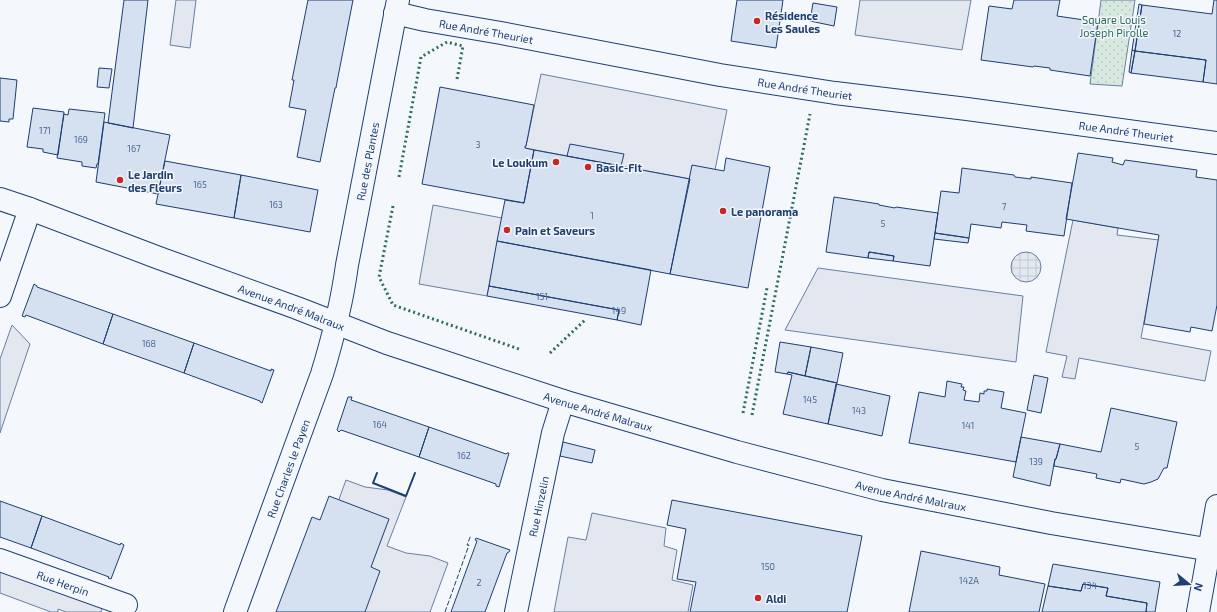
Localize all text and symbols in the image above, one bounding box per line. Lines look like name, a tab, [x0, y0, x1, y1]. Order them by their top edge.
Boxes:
place label: Résidence Les Saules	[765, 9, 820, 35]
park label: Square Louis Joseph Pirolle	[1080, 13, 1149, 39]
street label: Rue André Theuriet	[438, 16, 534, 46]
marker: Résidence Les Saules	[752, 16, 762, 26]
house number: 12	[1173, 28, 1181, 39]
street label: Rue André Theuriet	[757, 75, 853, 102]
street label: Rue André Theuriet	[1078, 118, 1174, 144]
street label: Rue des Plantes	[353, 120, 381, 202]
house number: 171	[39, 125, 51, 136]
house number: 169	[74, 134, 88, 145]
house number: 3	[475, 139, 481, 150]
house number: 167	[127, 143, 141, 154]
place label: Le Loukum	[492, 156, 548, 169]
marker: Le Loukum	[551, 157, 561, 167]
place label: Basic-Fit	[596, 161, 642, 174]
marker: Basic-Fit	[583, 162, 593, 172]
place label: Le Jardin des Fleurs	[128, 168, 182, 194]
marker: Le Jardin des Fleurs	[115, 175, 125, 185]
house number: 165	[193, 179, 207, 190]
house number: 163	[269, 199, 283, 210]
house number: 7	[1002, 201, 1007, 212]
place label: Le panorama	[731, 205, 798, 218]
marker: Le panorama	[718, 206, 728, 216]
house number: 1	[590, 210, 594, 221]
house number: 5	[881, 218, 886, 229]
place label: Pain et Saveurs	[515, 224, 595, 237]
marker: Pain et Saveurs	[502, 225, 512, 235]
street label: Avenue André Malraux	[237, 281, 347, 333]
house number: 151	[536, 291, 548, 302]
house number: 149	[612, 305, 626, 316]
house number: 168	[142, 338, 156, 349]
street label: Avenue André Malraux	[542, 389, 654, 433]
house number: 145	[803, 394, 817, 405]
house number: 143	[852, 405, 866, 416]
street label: Rue Charles le Payen	[264, 417, 312, 519]
house number: 164	[373, 419, 388, 430]
house number: 141	[962, 420, 974, 431]
house number: 5	[1135, 441, 1140, 452]
house number: 162	[457, 450, 471, 461]
house number: 139	[1029, 456, 1043, 467]
street label: Rue Hinzelin	[525, 475, 550, 538]
street label: Avenue André Malraux	[854, 477, 968, 513]
house number: 150	[761, 561, 775, 572]
north arrow	[1169, 564, 1209, 604]
street label: Rue Herpin	[35, 567, 91, 598]
house number: 142A	[959, 575, 979, 586]
house number: 2	[476, 577, 482, 588]
house number: 134	[1083, 580, 1098, 591]
text: N	[1192, 581, 1206, 593]
place label: Aldi	[766, 592, 786, 605]
marker: Aldi	[753, 593, 763, 603]

